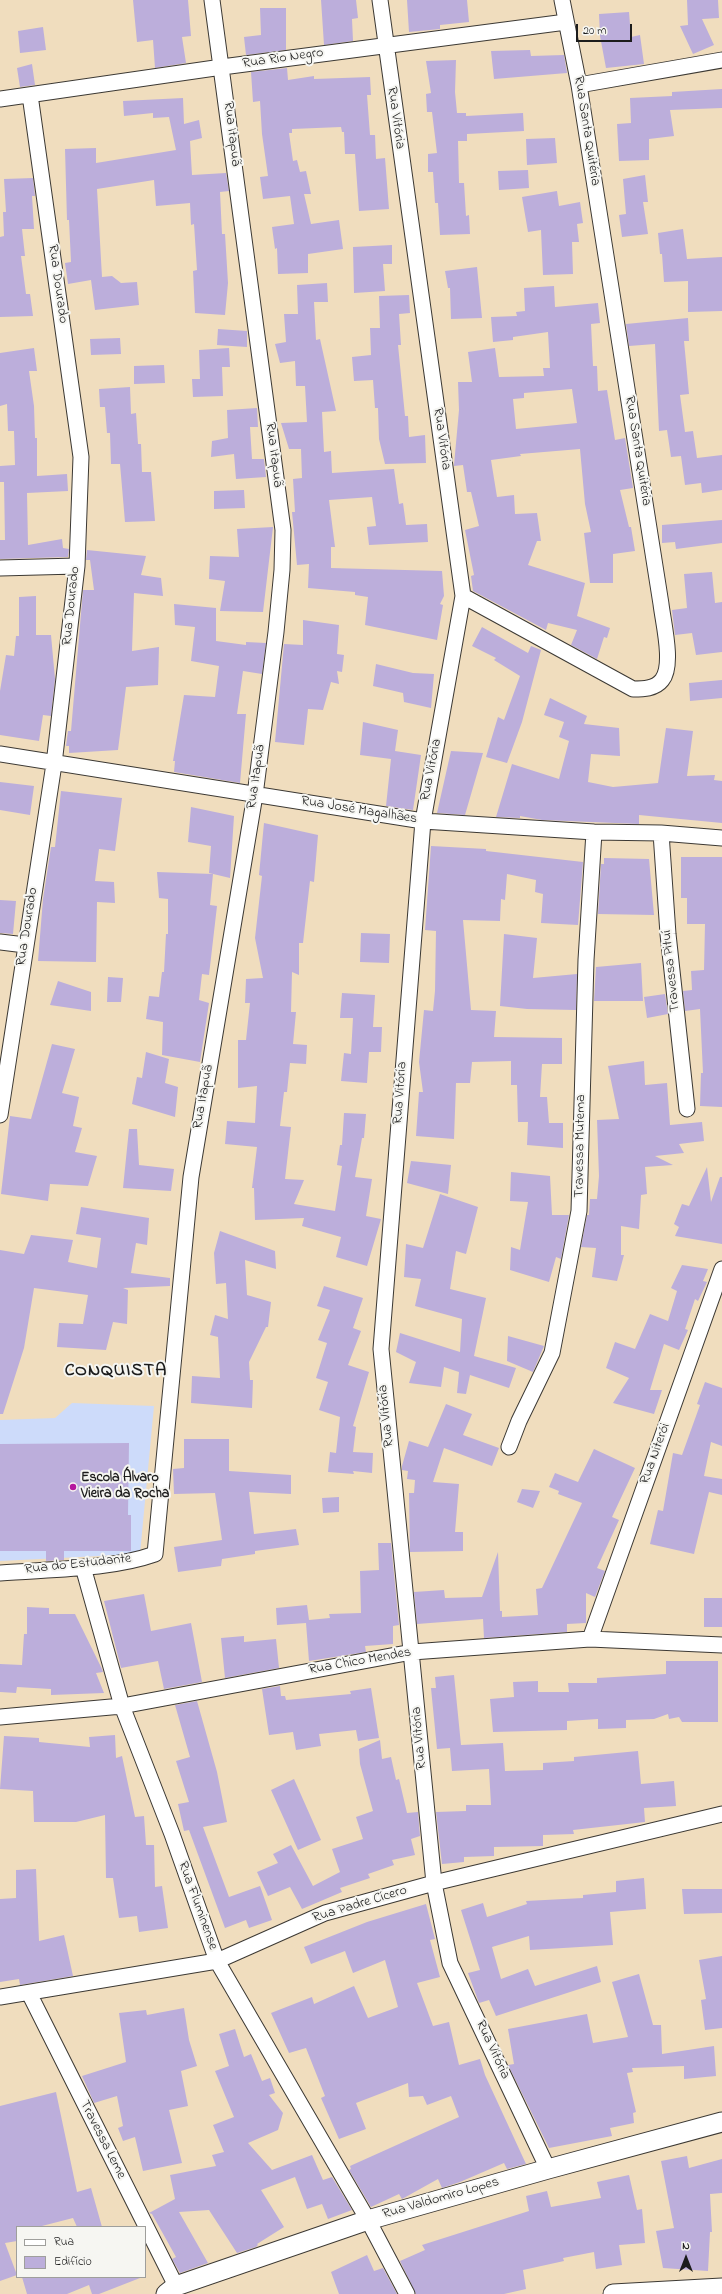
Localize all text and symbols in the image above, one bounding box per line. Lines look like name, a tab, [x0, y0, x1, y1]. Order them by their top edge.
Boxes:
scale bar	[578, 16, 634, 42]
text: 20 m	[583, 22, 606, 40]
street label: Rua Rio Negro	[242, 45, 324, 73]
street label: Rua Santa Quitéria	[569, 75, 603, 187]
street label: Rua Vitória	[382, 86, 408, 150]
street label: Rua Itapuã	[219, 101, 243, 167]
street label: Rua Dourado	[43, 244, 71, 324]
street label: Rua Santa Quitéria	[620, 395, 654, 507]
street label: Rua Vitória	[428, 407, 454, 471]
street label: Rua Itapuã	[261, 422, 285, 488]
street label: Rua Dourado	[59, 566, 85, 646]
street label: Rua Vitória	[418, 737, 446, 803]
street label: Rua Itapuã	[244, 744, 270, 810]
street label: Rua José Magalhães	[300, 794, 418, 828]
street label: Rua Dourado	[13, 887, 43, 967]
street label: Travessa Pituí	[659, 929, 685, 1013]
street label: Rua Vitória	[390, 1061, 412, 1125]
street label: Rua Itapuã	[190, 1064, 218, 1130]
street label: Travessa Mutema	[572, 1094, 590, 1198]
district label: CONQUISTA	[65, 1361, 167, 1383]
street label: Rua Vitória	[375, 1384, 399, 1448]
street label: Rua Niterói	[637, 1421, 675, 1487]
place label: Escola Álvaro Vieira da Rocha	[81, 1471, 169, 1504]
marker: Escola Álvaro Vieira da Rocha	[68, 1482, 78, 1492]
street label: Rua do Estudante	[24, 1551, 132, 1579]
street label: Rua Chico Mendes	[308, 1645, 412, 1679]
street label: Rua Vitória	[409, 1706, 431, 1770]
street label: Rua Fluminense	[173, 1859, 221, 1953]
street label: Rua Padre Cícero	[311, 1883, 409, 1927]
street label: Rua Vitória	[471, 2018, 513, 2082]
street label: Travessa Leme	[75, 2098, 129, 2182]
street label: Rua Valdomiro Lopes	[381, 2174, 501, 2224]
legend	[16, 2226, 146, 2278]
text: Rua	[54, 2233, 74, 2251]
north arrow	[666, 2238, 706, 2278]
text: N	[682, 2238, 690, 2254]
text: Edifício	[54, 2253, 92, 2271]

